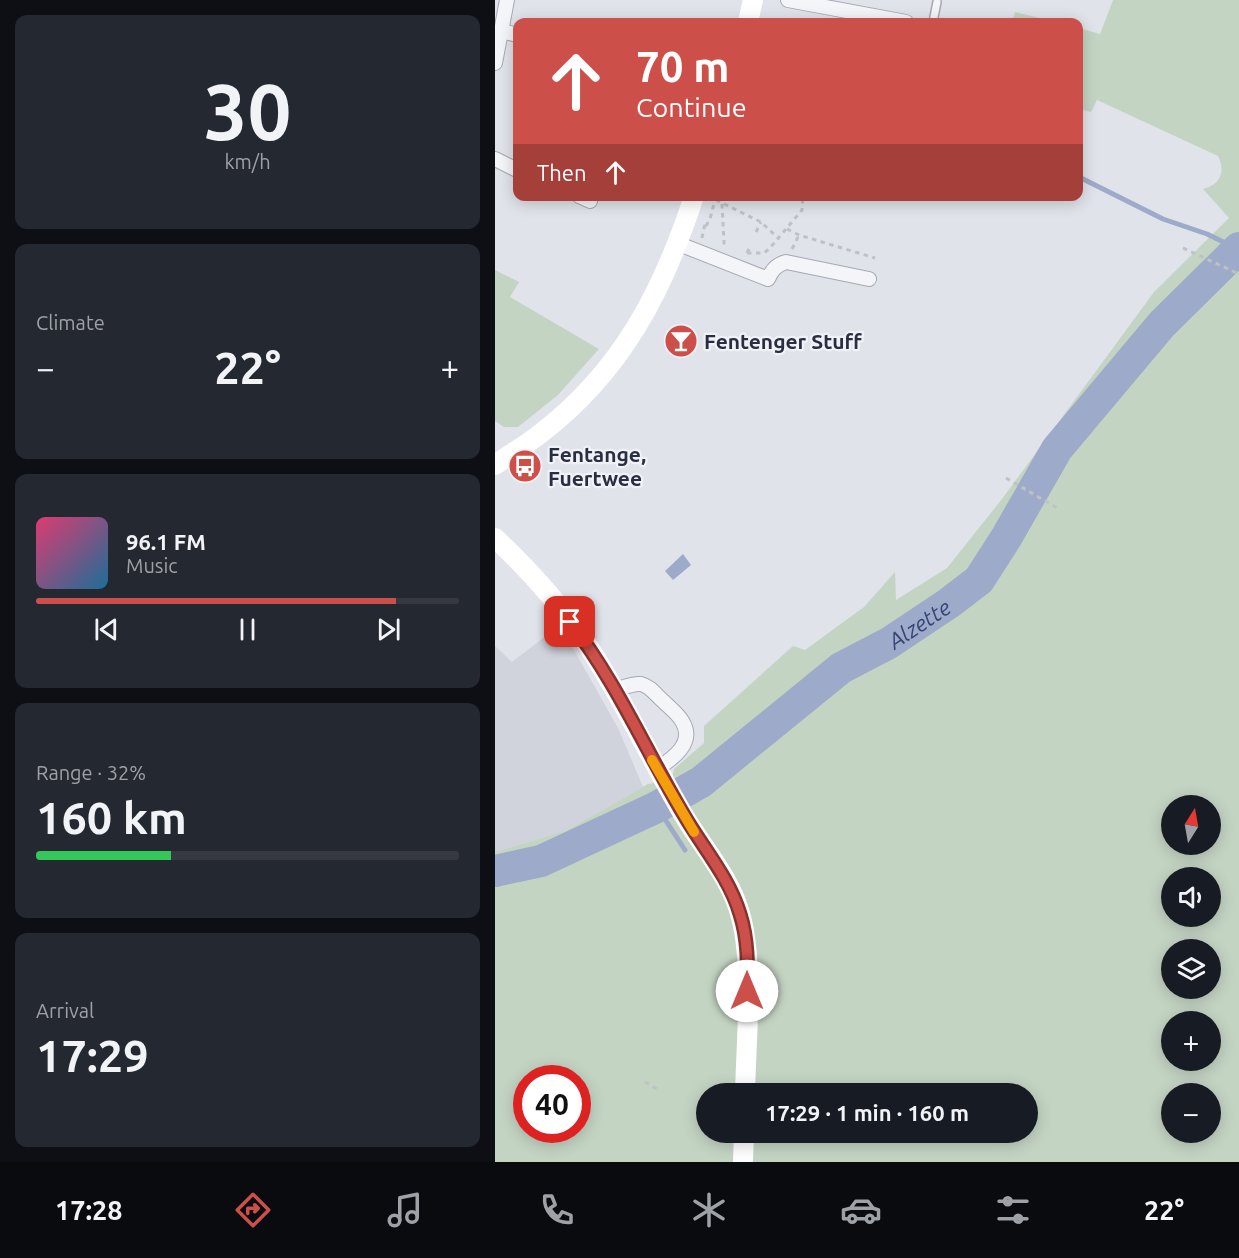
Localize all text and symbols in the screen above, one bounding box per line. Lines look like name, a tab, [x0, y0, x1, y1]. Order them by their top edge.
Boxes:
icon: ahead	[537, 42, 615, 120]
text: 70 m	[636, 43, 730, 90]
text: 30	[204, 67, 291, 155]
text: Continue	[636, 92, 747, 122]
text: km/h	[224, 150, 271, 173]
icon: ahead	[599, 156, 632, 189]
text: Then	[537, 160, 587, 185]
text: Climate	[36, 311, 105, 334]
bar icon: Fentenger Stuff	[663, 323, 699, 359]
place label: Fentenger Stuff	[704, 329, 862, 353]
text: 22°	[214, 342, 281, 393]
text: −	[36, 349, 55, 386]
text: +	[440, 349, 459, 386]
place label: Fentange, Fuertwee	[548, 442, 646, 490]
bus stop icon: Fentange, Fuertwee	[507, 448, 543, 484]
text: 96.1 FM	[126, 529, 206, 554]
text: Music	[126, 554, 178, 577]
water label: Alzette	[882, 593, 955, 653]
pin	[544, 596, 595, 647]
icon: arrive	[553, 605, 586, 638]
icon: previous	[90, 613, 123, 646]
icon: pause	[231, 613, 264, 646]
icon: next	[372, 613, 405, 646]
text: Range · 32%	[36, 761, 146, 784]
text: 160 km	[36, 792, 187, 843]
north arrow	[1161, 795, 1221, 855]
map controls	[1161, 795, 1221, 1143]
button: sound	[1161, 867, 1221, 927]
button: layers	[1161, 939, 1221, 999]
position arrow	[715, 959, 779, 1023]
text: Arrival	[36, 999, 94, 1022]
button: +	[1161, 1011, 1221, 1071]
text: 17:29	[36, 1030, 149, 1081]
speed limit sign: 40	[513, 1065, 591, 1143]
button: −	[1161, 1083, 1221, 1143]
text: 17:29 · 1 min · 160 m	[765, 1100, 969, 1125]
icon: directions	[232, 1189, 274, 1231]
icon: music	[384, 1189, 426, 1231]
icon: phone	[536, 1189, 578, 1231]
icon: climate	[688, 1189, 730, 1231]
icon: car	[840, 1189, 882, 1231]
icon: filters	[992, 1189, 1034, 1231]
text: 17:28	[55, 1195, 123, 1225]
text: 22°	[1144, 1195, 1184, 1225]

